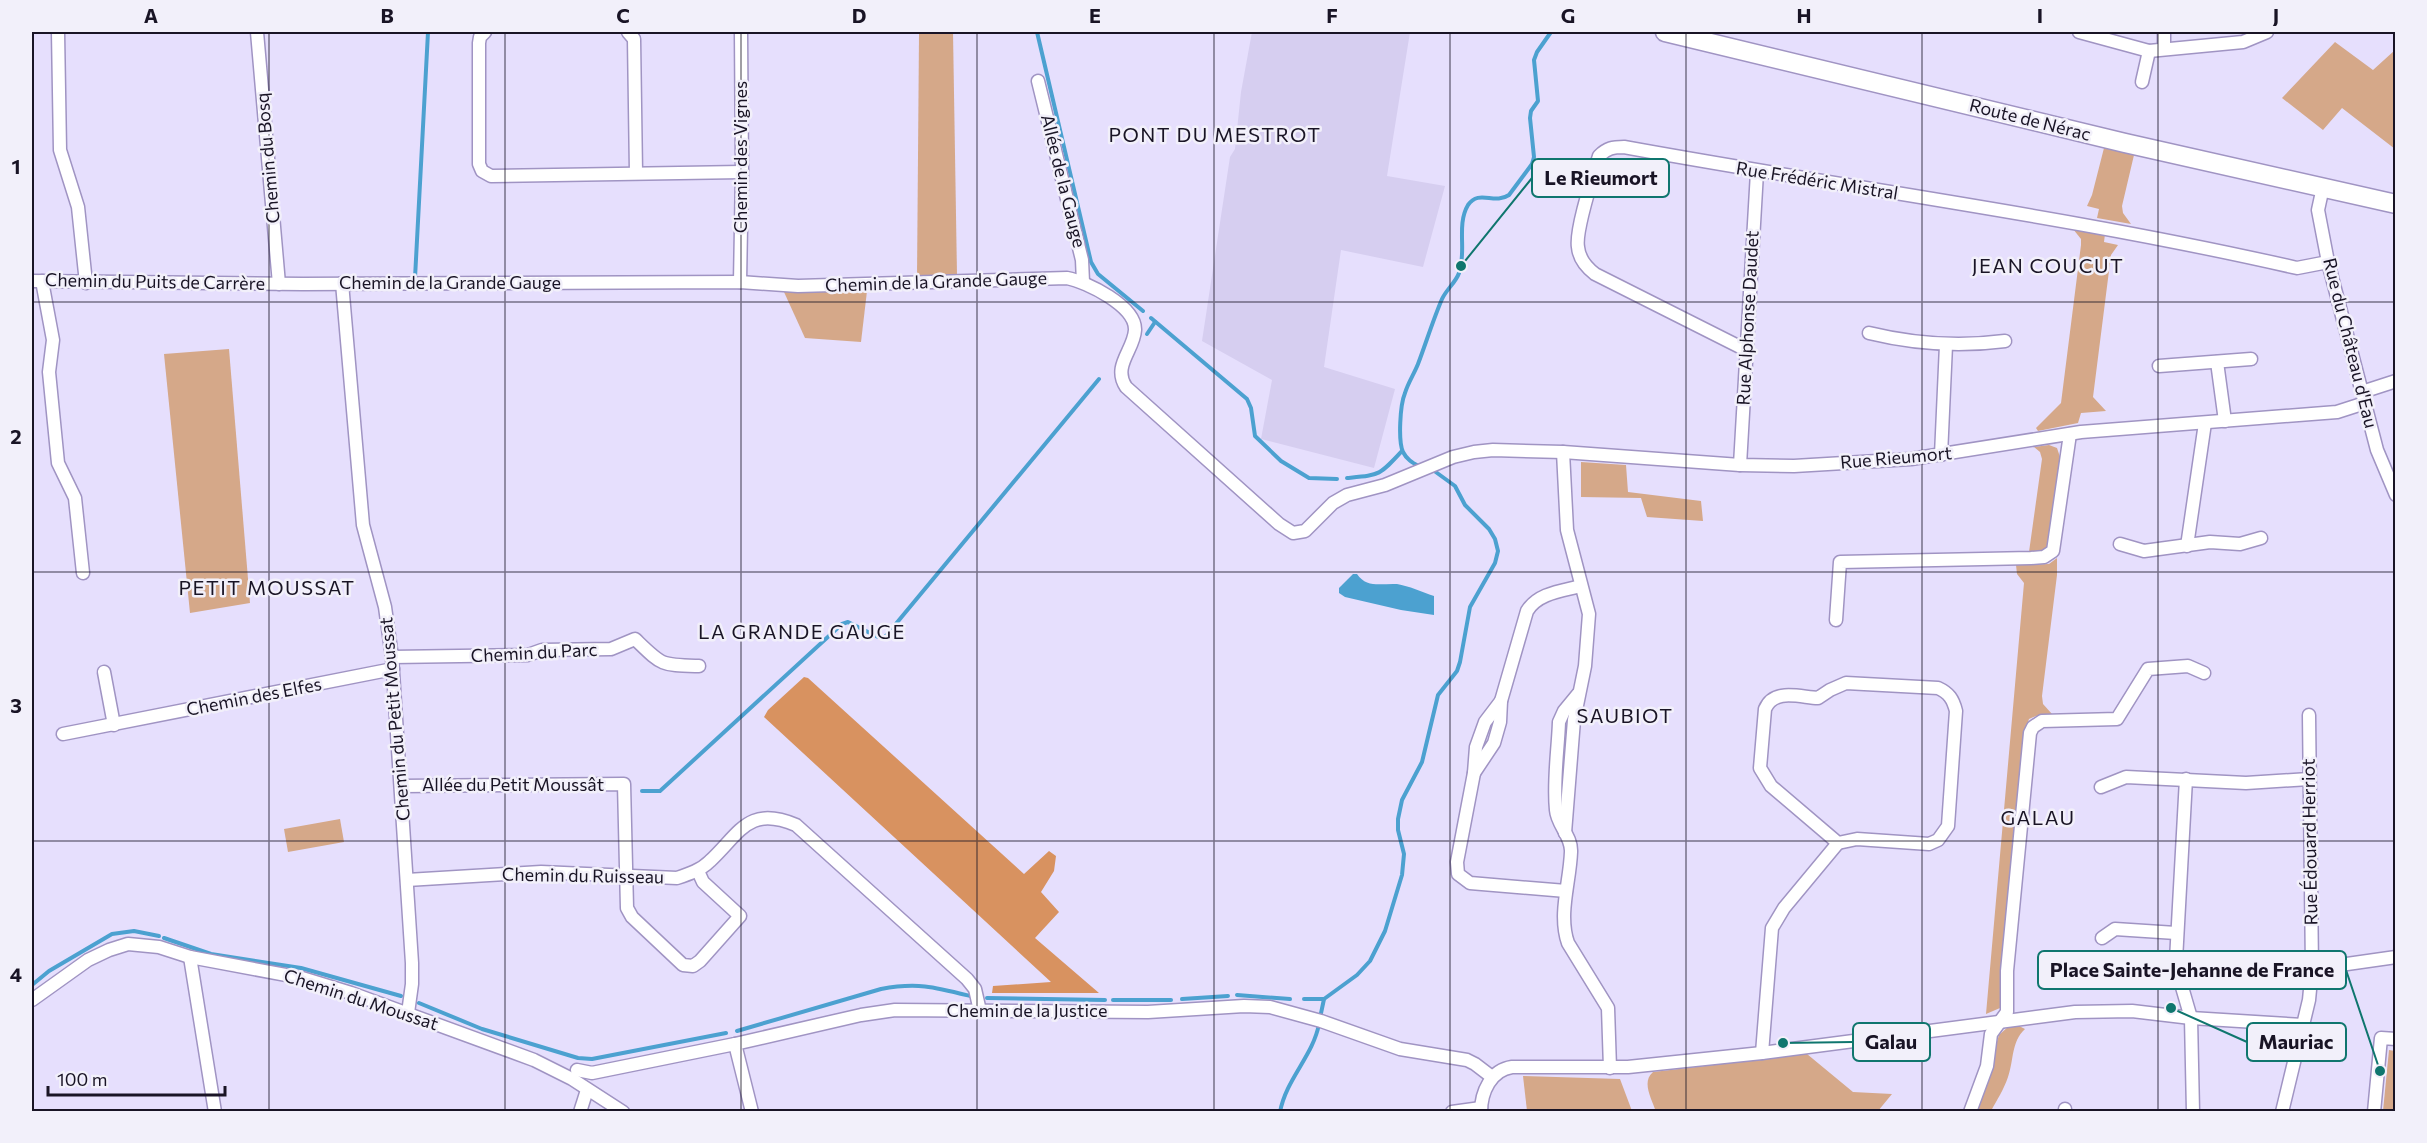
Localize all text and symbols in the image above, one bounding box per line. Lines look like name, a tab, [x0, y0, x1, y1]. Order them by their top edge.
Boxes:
text: A	[144, 3, 158, 27]
text: B	[380, 3, 394, 27]
text: C	[616, 3, 630, 27]
text: D	[852, 3, 866, 27]
text: E	[1089, 3, 1101, 27]
text: F	[1326, 3, 1338, 27]
text: G	[1561, 3, 1575, 27]
text: H	[1797, 3, 1812, 27]
text: I	[2037, 3, 2043, 27]
text: J	[2273, 3, 2279, 27]
street label: Chemin des Vignes	[729, 81, 751, 233]
street label: Chemin du Bosq	[250, 92, 284, 224]
street label: Route de Nérac	[1967, 93, 2093, 145]
street label: Allée de la Gauge	[1037, 112, 1091, 250]
district label: PONT DU MESTROT	[1108, 122, 1322, 146]
text: 1	[11, 154, 21, 178]
street label: Rue Frédéric Mistral	[1735, 156, 1900, 204]
callout: Le Rieumort	[1532, 159, 1669, 197]
text: Le Rieumort	[1544, 165, 1658, 189]
street label: Rue Alphonse Daudet	[1731, 230, 1763, 406]
district label: JEAN COUCUT	[1972, 253, 2124, 277]
street label: Rue du Château d'Eau	[2319, 255, 2383, 430]
street label: Chemin de la Grande Gauge	[825, 266, 1047, 296]
street label: Chemin du Puits de Carrère	[45, 268, 265, 294]
street label: Chemin de la Grande Gauge	[339, 271, 561, 293]
text: 2	[10, 424, 22, 448]
street label: Rue Rieumort	[1839, 441, 1953, 473]
district label: PETIT MOUSSAT	[178, 575, 356, 599]
street label: Chemin du Petit Moussat	[374, 616, 414, 822]
district label: LA GRANDE GAUGE	[698, 619, 906, 643]
street label: Chemin du Parc	[470, 638, 598, 666]
street label: Chemin des Elfes	[184, 672, 323, 720]
text: 3	[10, 693, 22, 717]
district label: SAUBIOT	[1576, 703, 1674, 727]
street label: Rue Édouard Herriot	[2297, 758, 2321, 926]
street label: Allée du Petit Moussât	[422, 773, 604, 795]
district label: GALAU	[2000, 805, 2076, 829]
street label: Chemin du Ruisseau	[502, 863, 664, 887]
callout: Place Sainte-Jehanne de France	[2038, 951, 2346, 989]
text: Place Sainte-Jehanne de France	[2050, 957, 2334, 981]
text: 4	[10, 962, 22, 986]
street label: Chemin du Moussat	[281, 964, 441, 1034]
street label: Chemin de la Justice	[947, 999, 1107, 1021]
callout: Galau	[1853, 1023, 1930, 1061]
callout: Mauriac	[2247, 1023, 2346, 1061]
text: Galau	[1865, 1029, 1917, 1053]
text: Mauriac	[2258, 1029, 2334, 1053]
scale bar	[48, 1059, 225, 1097]
text: 100 m	[57, 1068, 107, 1090]

